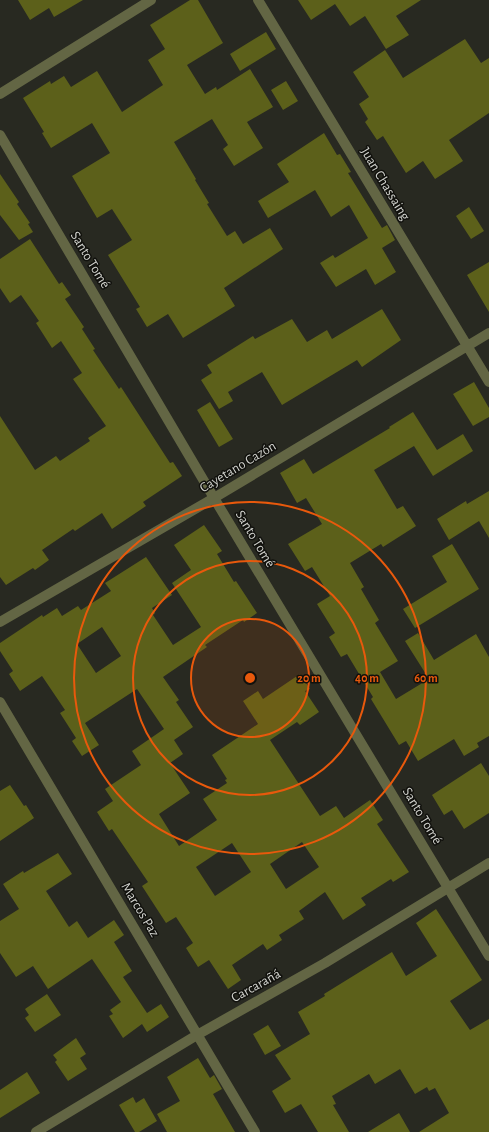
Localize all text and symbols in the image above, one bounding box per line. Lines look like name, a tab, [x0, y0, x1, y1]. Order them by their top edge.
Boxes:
street label: Juan Chassaing	[358, 145, 412, 223]
street label: Santo Tomé	[68, 229, 112, 291]
street label: Cayetano Cazón	[197, 439, 279, 495]
street label: Santo Tomé	[233, 508, 277, 570]
centre of rings	[243, 671, 257, 685]
text: 20 m	[297, 672, 321, 684]
text: 40 m	[355, 672, 379, 684]
text: 60 m	[414, 672, 438, 684]
street label: Santo Tomé	[400, 785, 444, 847]
street label: Marcos Paz	[118, 880, 162, 940]
street label: Carcarañá	[229, 967, 284, 1005]

